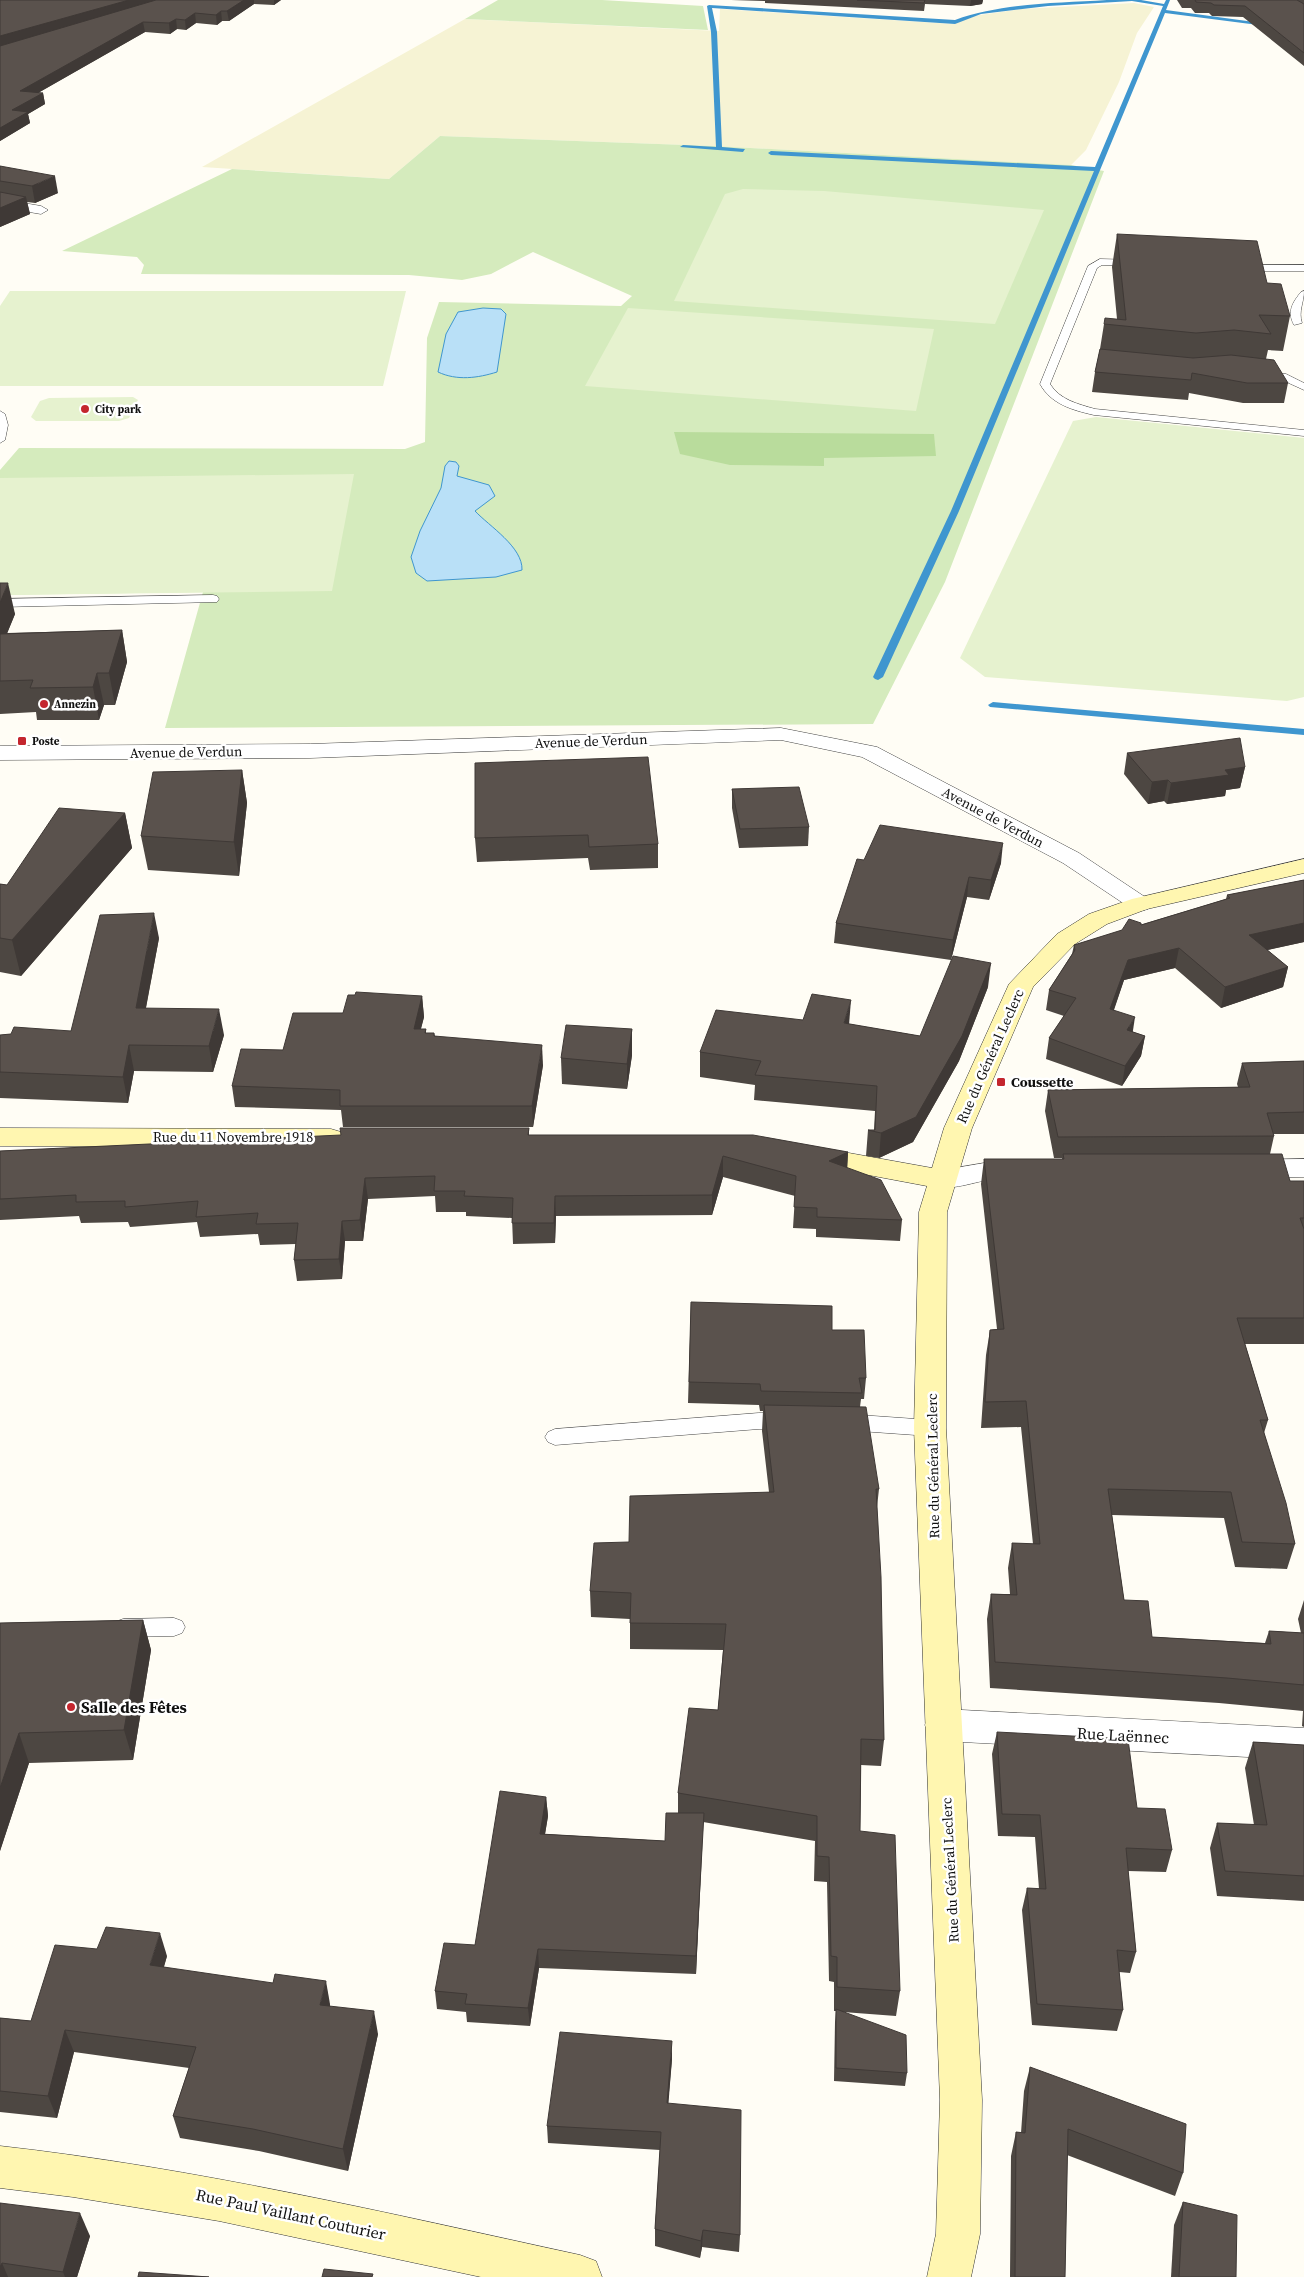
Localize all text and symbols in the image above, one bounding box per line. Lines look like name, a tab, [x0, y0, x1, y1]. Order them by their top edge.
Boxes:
place label: City park	[95, 402, 142, 417]
marker: City park	[79, 403, 91, 415]
place label: Annezin	[54, 697, 96, 712]
marker: Annezin	[38, 698, 50, 710]
street label: Avenue de Verdun	[534, 729, 648, 753]
place label: Poste	[32, 734, 60, 749]
marker: Poste	[16, 735, 28, 747]
street label: Avenue de Verdun	[129, 741, 243, 763]
street label: Avenue de Verdun	[938, 782, 1048, 853]
street label: Rue du Général Leclerc	[951, 985, 1029, 1126]
place label: Coussette	[1011, 1072, 1073, 1092]
marker: Coussette	[995, 1076, 1007, 1088]
street label: Rue du 11 Novembre 1918	[153, 1127, 313, 1147]
street label: Rue du Général Leclerc	[922, 1393, 944, 1539]
place label: Salle des Fêtes	[81, 1696, 187, 1718]
marker: Salle des Fêtes	[65, 1701, 77, 1713]
street label: Rue Laënnec	[1076, 1722, 1170, 1748]
street label: Rue du Général Leclerc	[936, 1797, 964, 1943]
street label: Rue Paul Vaillant Couturier	[194, 2183, 388, 2245]

